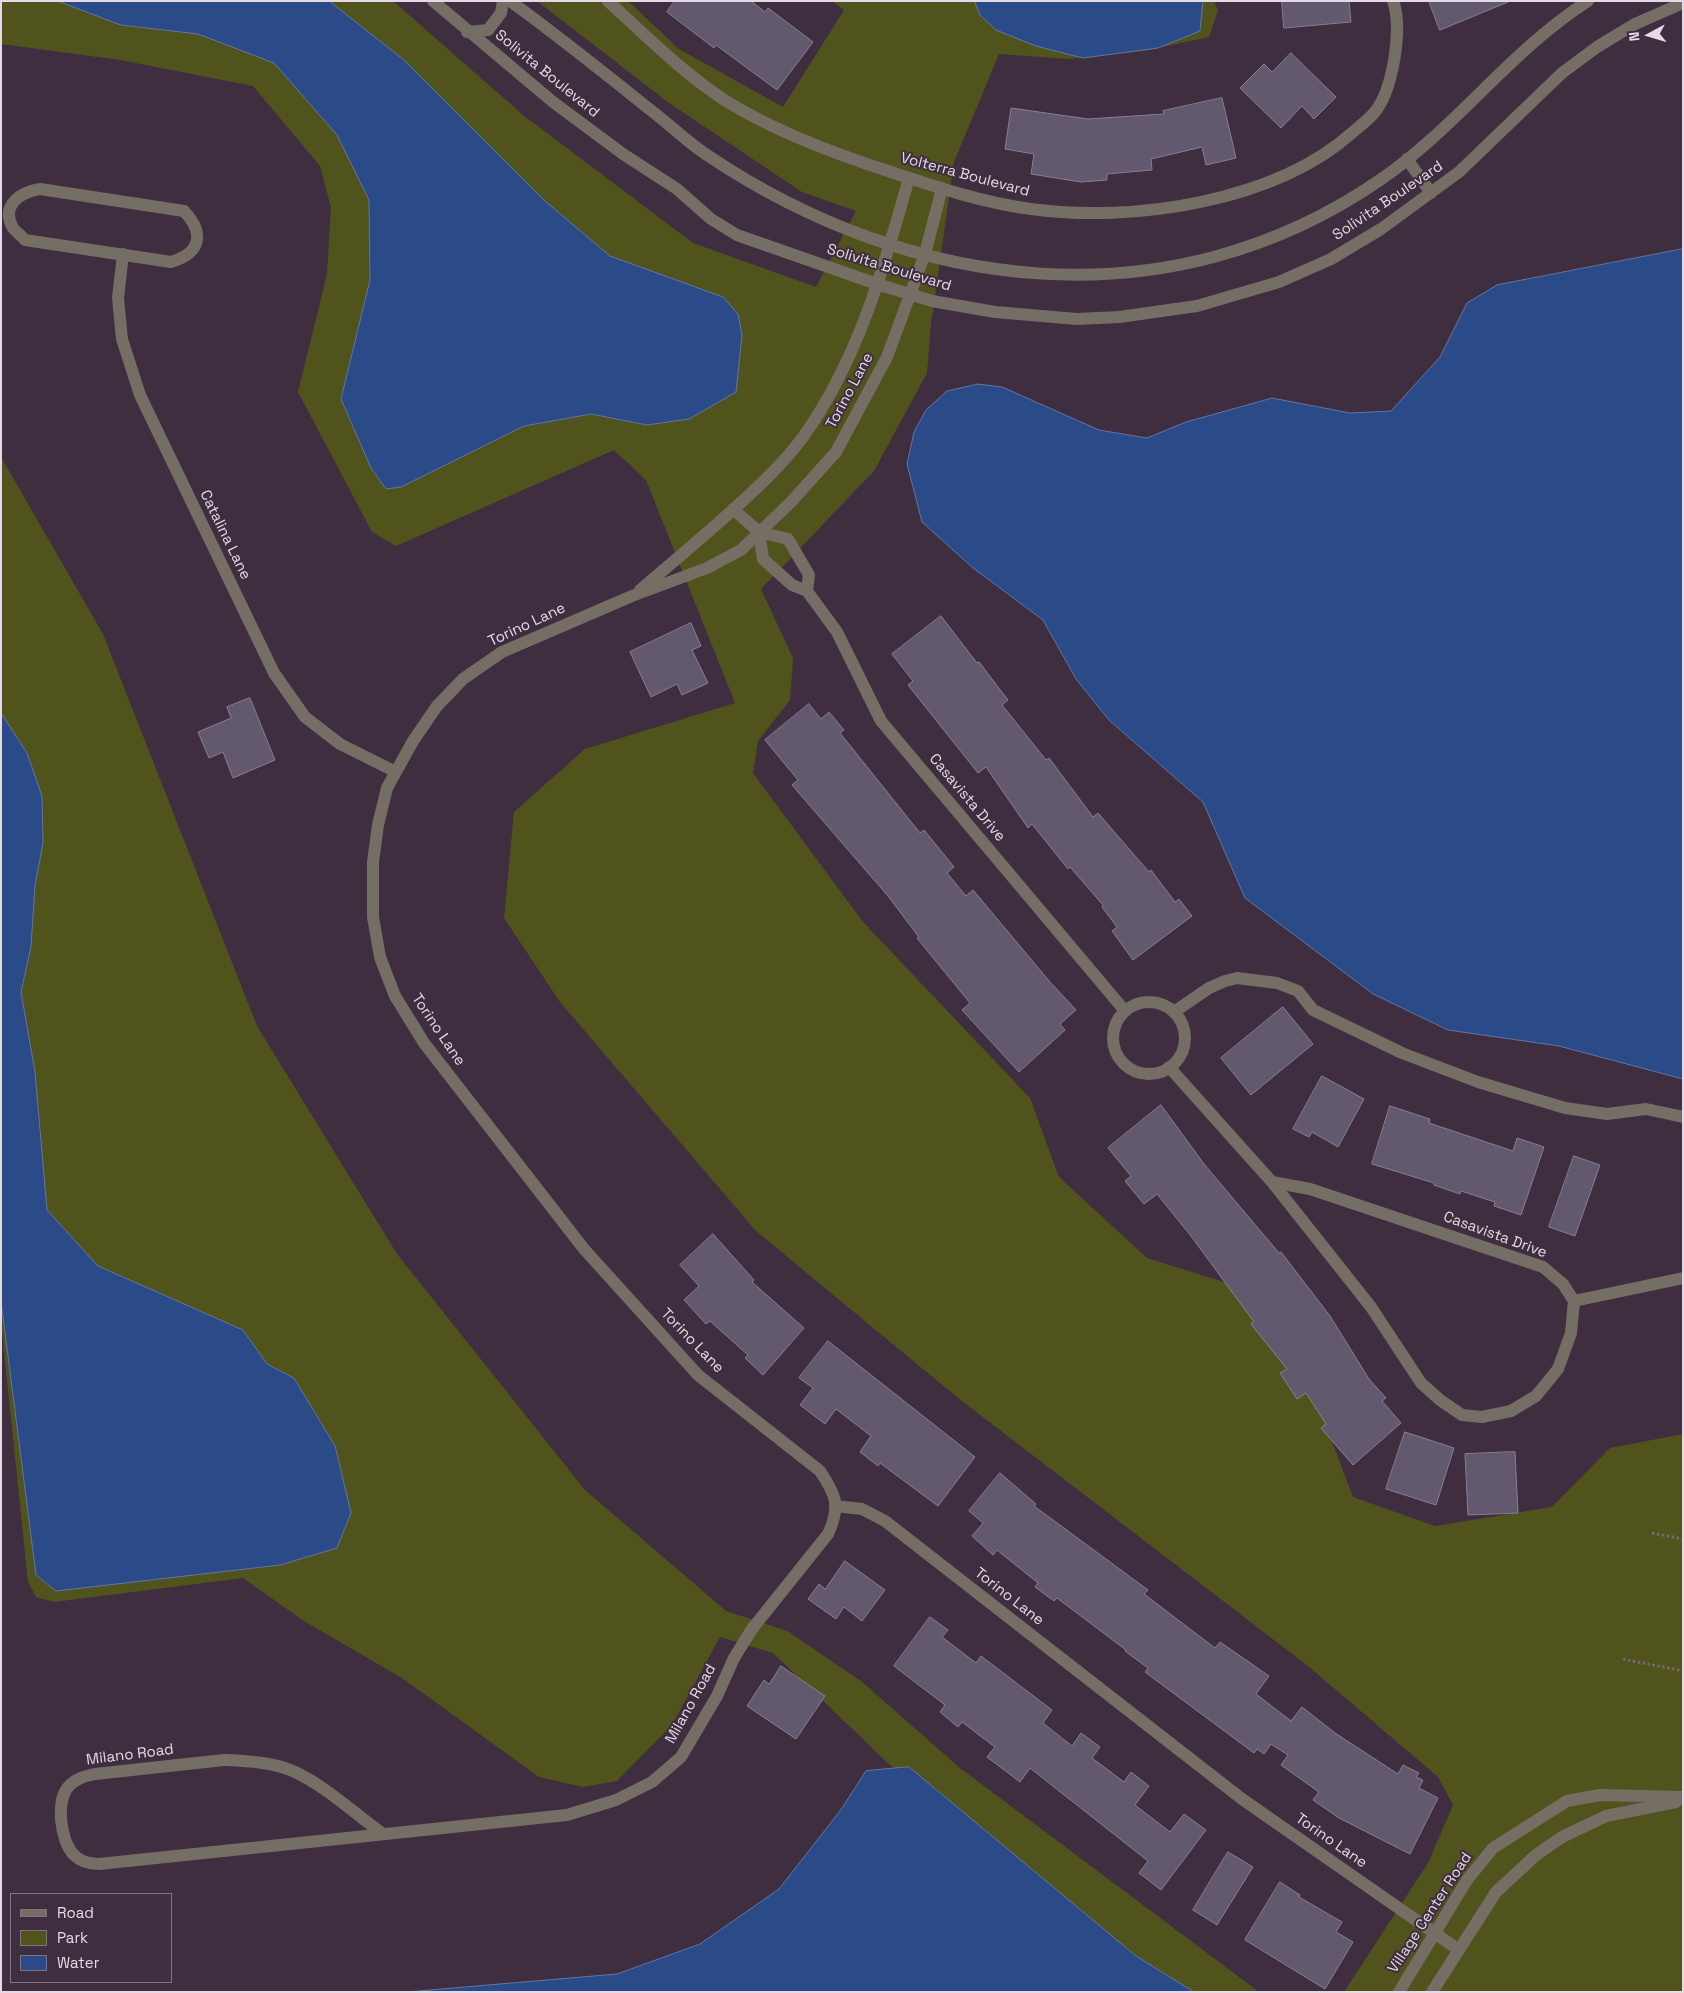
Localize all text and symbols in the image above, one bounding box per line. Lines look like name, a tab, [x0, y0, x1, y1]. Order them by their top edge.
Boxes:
north arrow	[1624, 10, 1674, 60]
street label: Solivita Boulevard	[491, 26, 603, 122]
text: N	[1625, 31, 1644, 42]
street label: Volterra Boulevard	[899, 149, 1031, 201]
street label: Solivita Boulevard	[1329, 157, 1447, 245]
street label: Solivita Boulevard	[825, 241, 953, 295]
street label: Torino Lane	[823, 350, 877, 432]
street label: Catalina Lane	[196, 487, 254, 583]
street label: Torino Lane	[486, 599, 568, 651]
street label: Casavista Drive	[925, 750, 1009, 846]
street label: Torino Lane	[407, 991, 469, 1069]
street label: Casavista Drive	[1441, 1208, 1549, 1262]
street label: Torino Lane	[657, 1305, 727, 1377]
street label: Torino Lane	[971, 1564, 1047, 1630]
street label: Milano Road	[662, 1661, 720, 1747]
street label: Milano Road	[85, 1741, 175, 1769]
street label: Torino Lane	[1292, 1810, 1370, 1872]
street label: Village Center Road	[1384, 1849, 1476, 1977]
legend	[10, 1893, 172, 1983]
text: Road	[57, 1903, 94, 1922]
text: Park	[57, 1928, 88, 1947]
text: Water	[57, 1953, 99, 1972]

